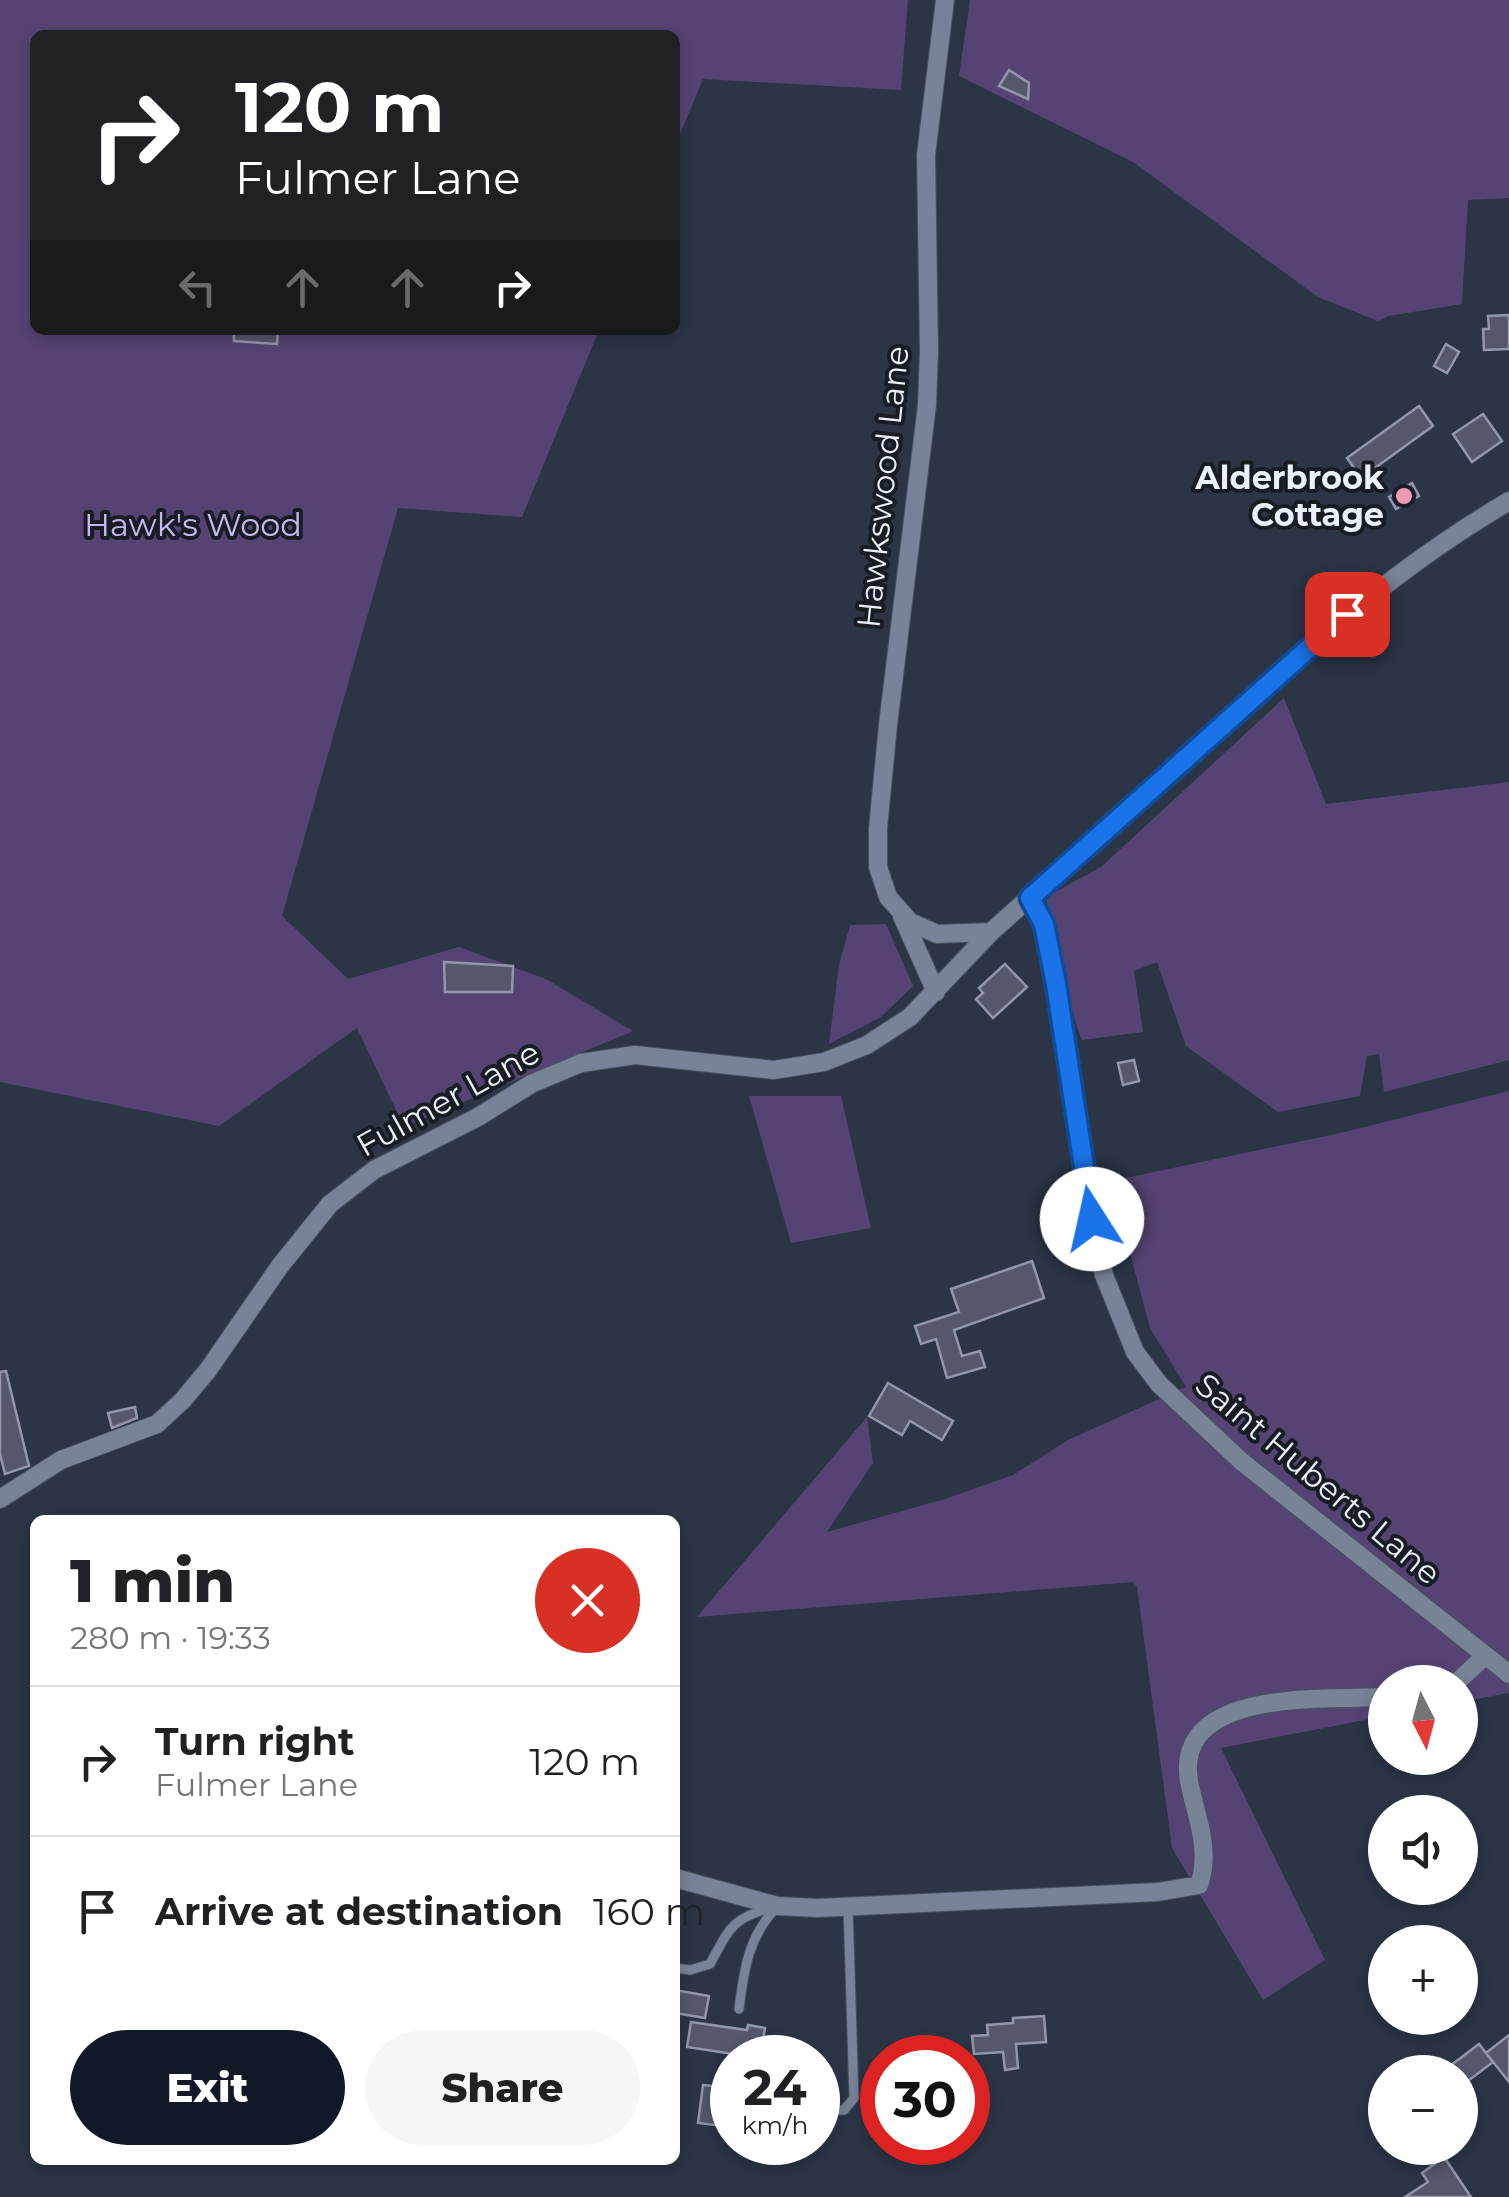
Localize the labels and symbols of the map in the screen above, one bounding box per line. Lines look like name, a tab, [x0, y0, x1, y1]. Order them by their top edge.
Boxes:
street label: Hawkswood Lane	[848, 344, 917, 630]
place label: Alderbrook Cottage	[1194, 458, 1385, 534]
marker: Alderbrook Cottage	[1393, 485, 1415, 507]
park label: Hawk's Wood	[84, 505, 302, 544]
pin	[1305, 572, 1390, 657]
street label: Fulmer Lane	[350, 1032, 546, 1165]
position arrow	[1040, 1167, 1144, 1271]
street label: Saint Huberts Lane	[1188, 1365, 1449, 1592]
north arrow	[1368, 1665, 1478, 1775]
speed limit sign: 30	[860, 2035, 990, 2165]

